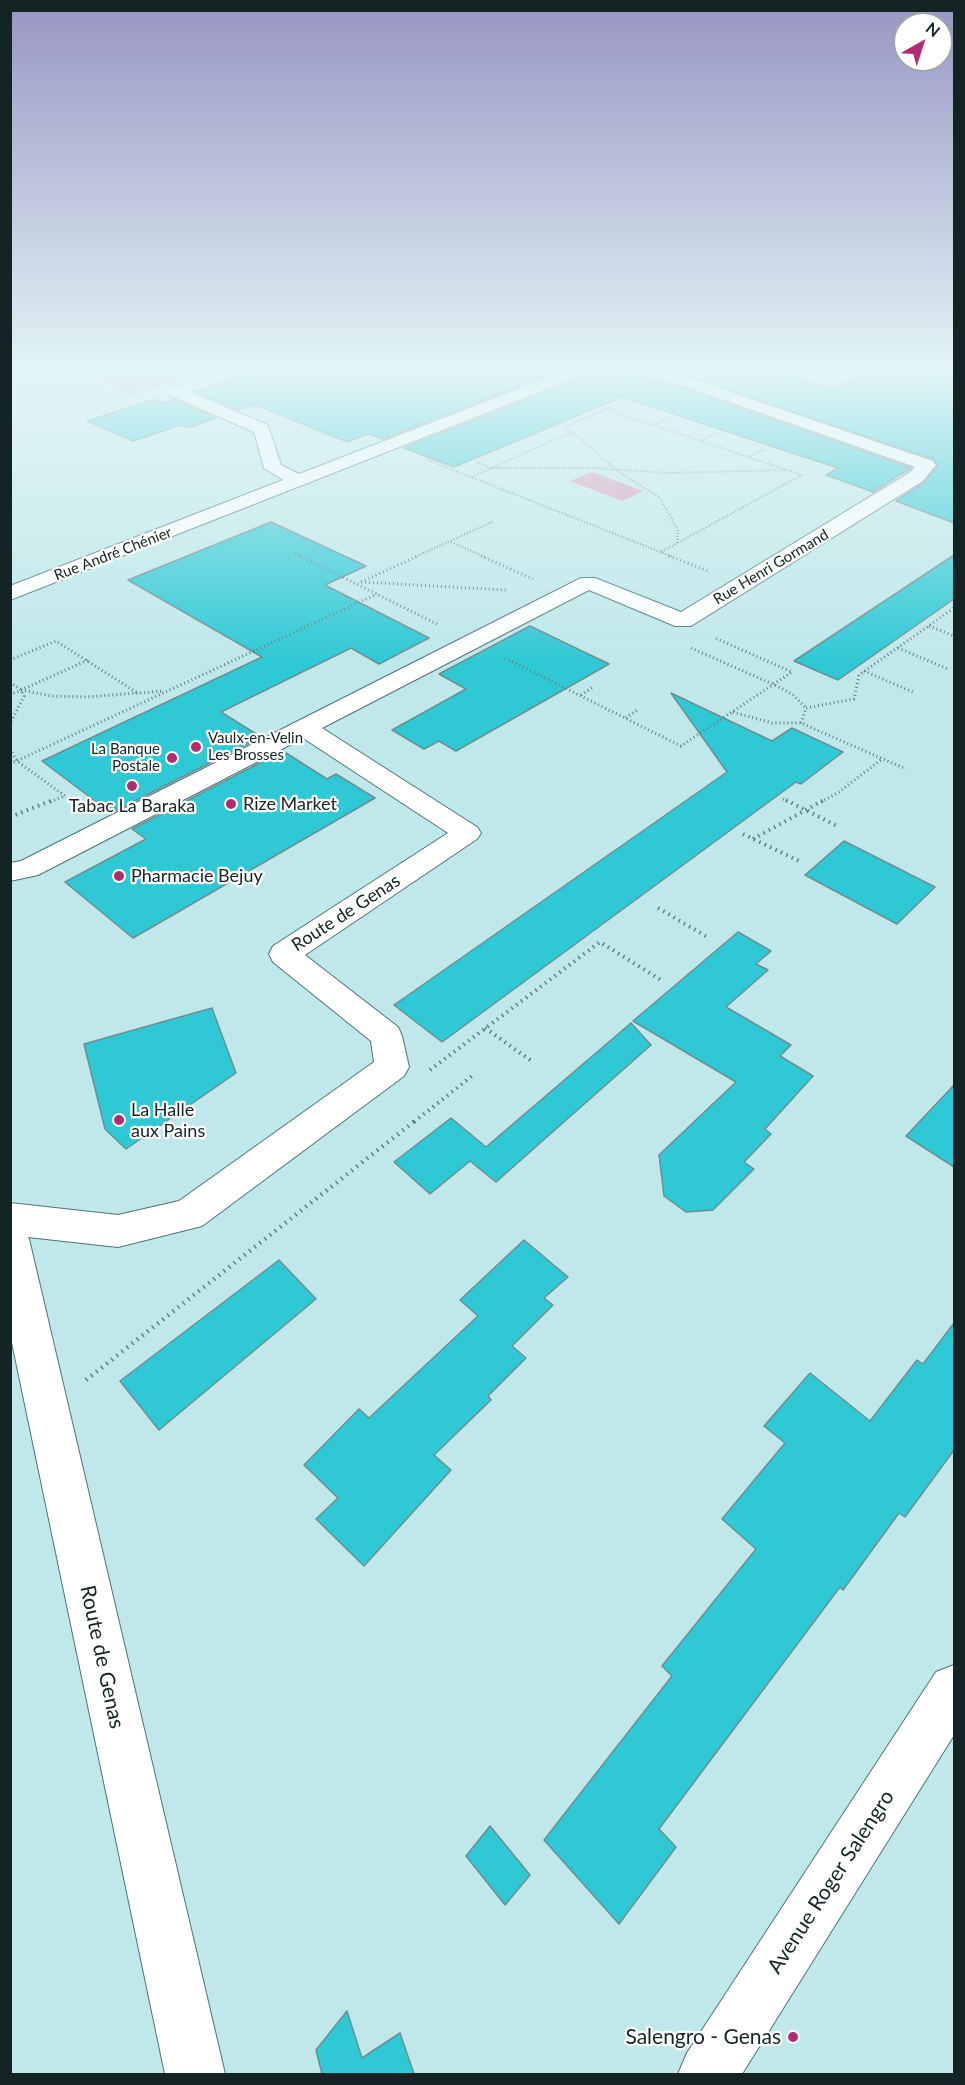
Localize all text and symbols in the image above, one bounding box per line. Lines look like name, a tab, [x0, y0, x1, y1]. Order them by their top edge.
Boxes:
north arrow	[893, 12, 953, 72]
text: N	[923, 18, 944, 40]
street label: Rue André Chénier	[52, 523, 174, 585]
street label: Rue Henri Gormand	[710, 526, 832, 608]
place label: Vaulx-en-Velin Les Brosses	[208, 729, 303, 764]
place label: La Banque Postale	[91, 740, 160, 775]
marker: Vaulx-en-Velin Les Brosses	[189, 740, 203, 754]
marker: La Banque Postale	[165, 751, 179, 765]
marker: Tabac La Baraka	[125, 779, 139, 793]
place label: Rize Market	[243, 793, 337, 815]
place label: Tabac La Baraka	[69, 795, 195, 817]
marker: Rize Market	[224, 797, 238, 811]
place label: Pharmacie Bejuy	[131, 865, 263, 887]
marker: Pharmacie Bejuy	[112, 869, 126, 883]
street label: Route de Genas	[288, 870, 404, 956]
place label: La Halle aux Pains	[131, 1099, 205, 1142]
marker: La Halle aux Pains	[112, 1113, 126, 1127]
street label: Route de Genas	[75, 1583, 129, 1731]
street label: Avenue Roger Salengro	[762, 1786, 900, 1978]
place label: Salengro - Genas	[625, 2024, 781, 2050]
marker: Salengro - Genas	[786, 2030, 800, 2044]

